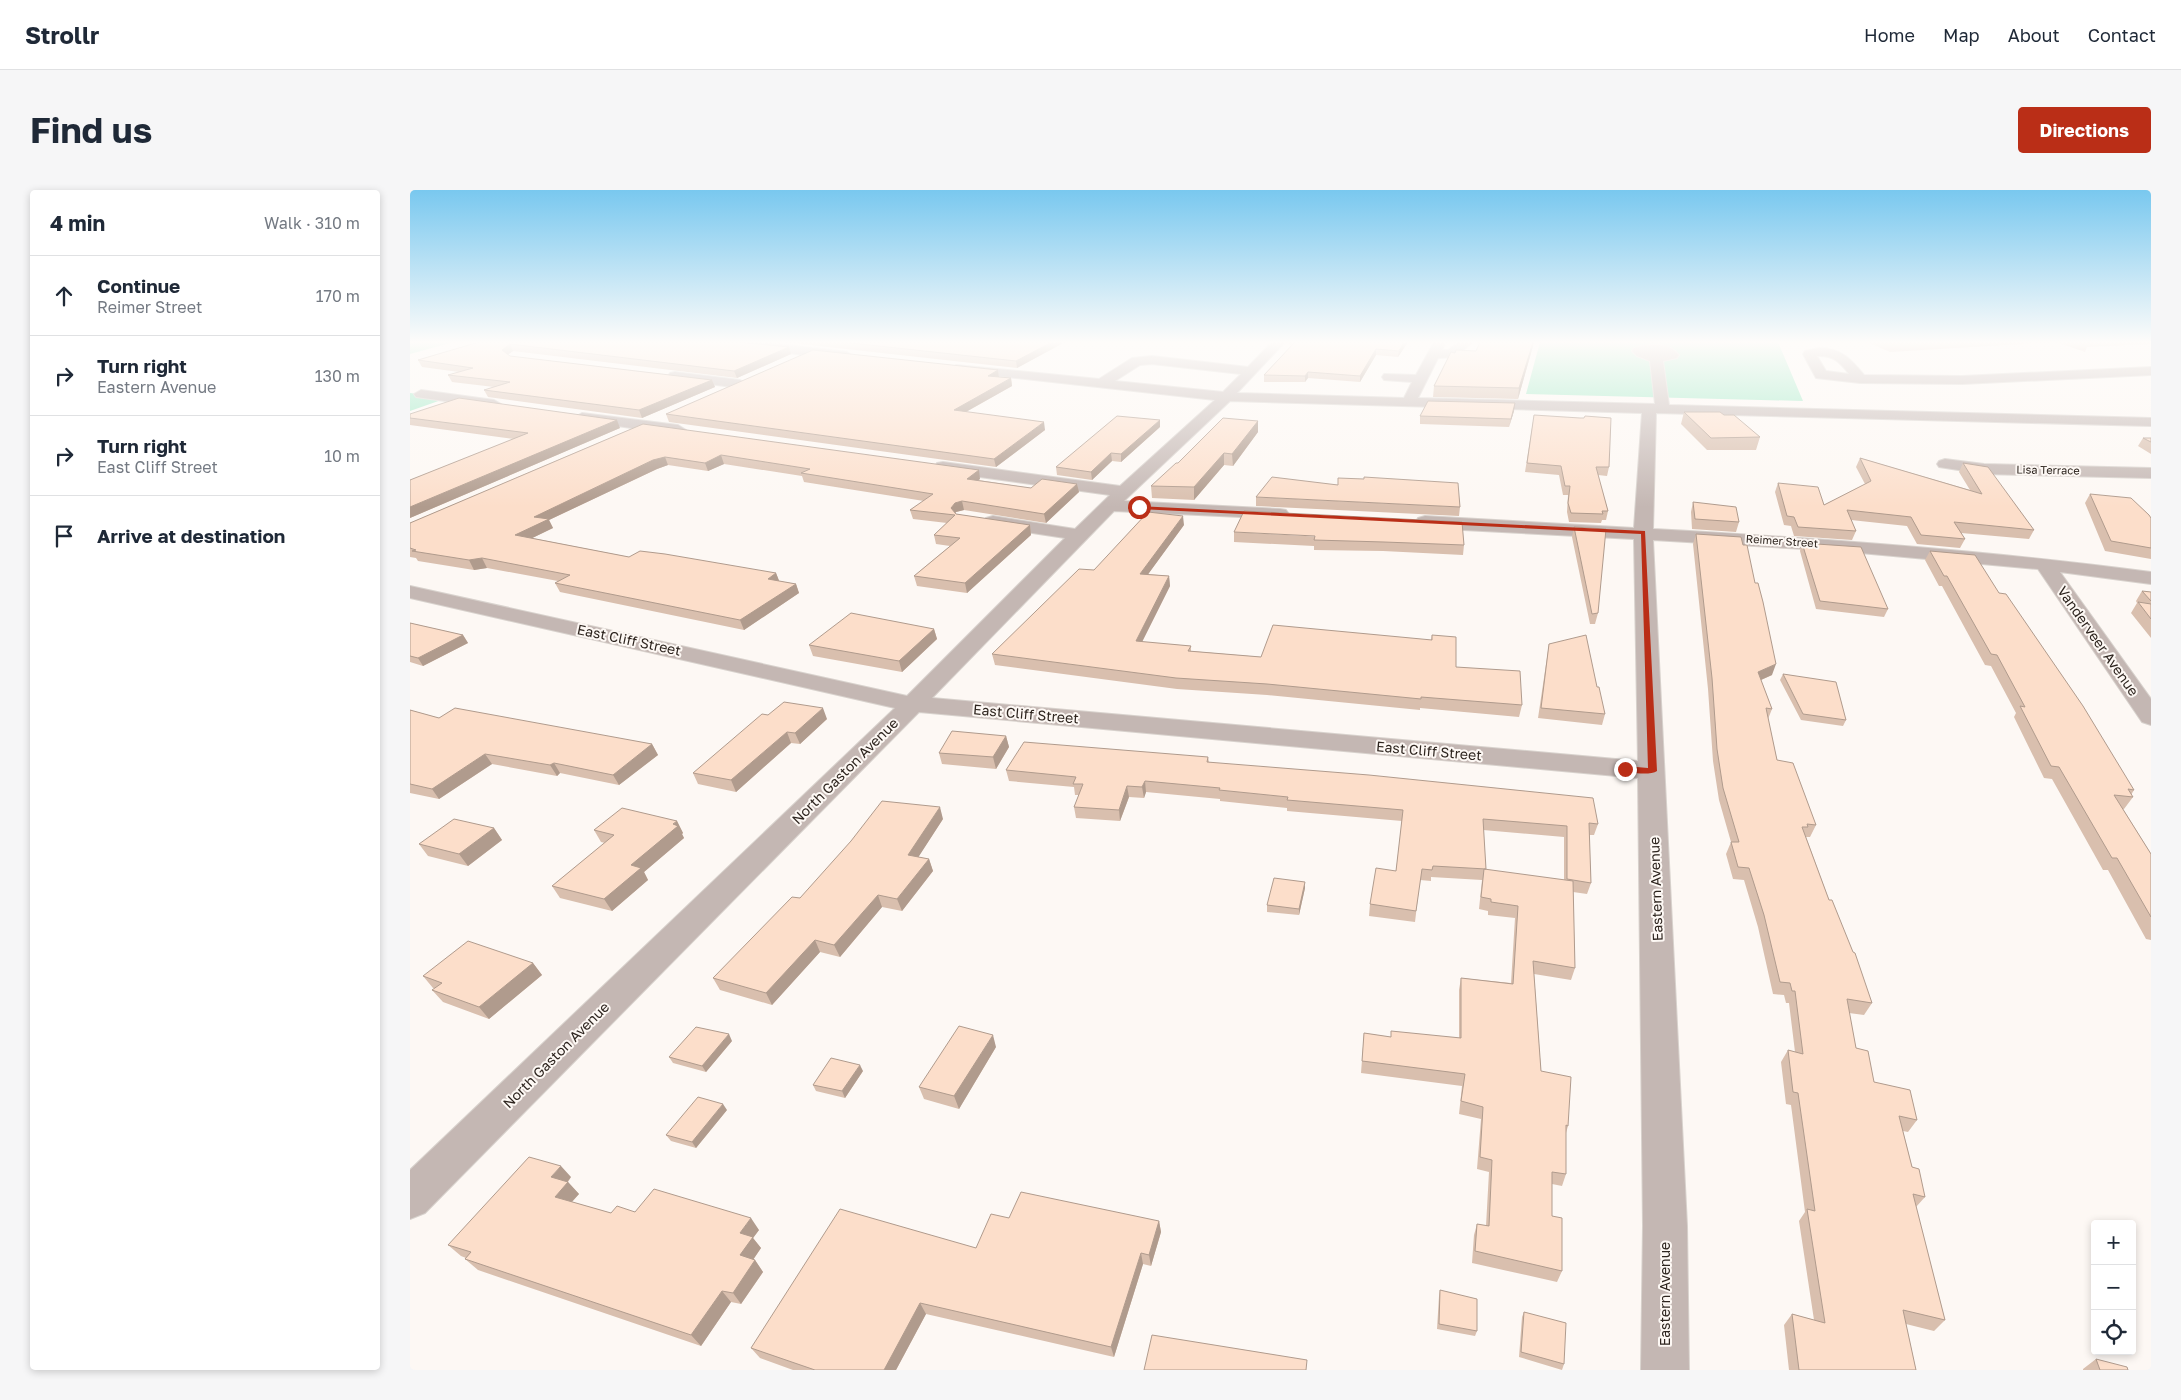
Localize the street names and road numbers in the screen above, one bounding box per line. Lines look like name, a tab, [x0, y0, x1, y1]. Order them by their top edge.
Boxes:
street label: Lisa Terrace	[2016, 462, 2080, 477]
street label: Reimer Street	[1745, 531, 1819, 550]
street label: Vanderveer Avenue	[2054, 583, 2143, 699]
street label: East Cliff Street	[576, 620, 683, 659]
street label: East Cliff Street	[973, 700, 1080, 727]
street label: North Gaston Avenue	[788, 714, 901, 827]
street label: East Cliff Street	[1376, 737, 1483, 764]
street label: Eastern Avenue	[1645, 837, 1666, 942]
street label: North Gaston Avenue	[499, 998, 612, 1111]
street label: Eastern Avenue	[1656, 1242, 1673, 1346]

